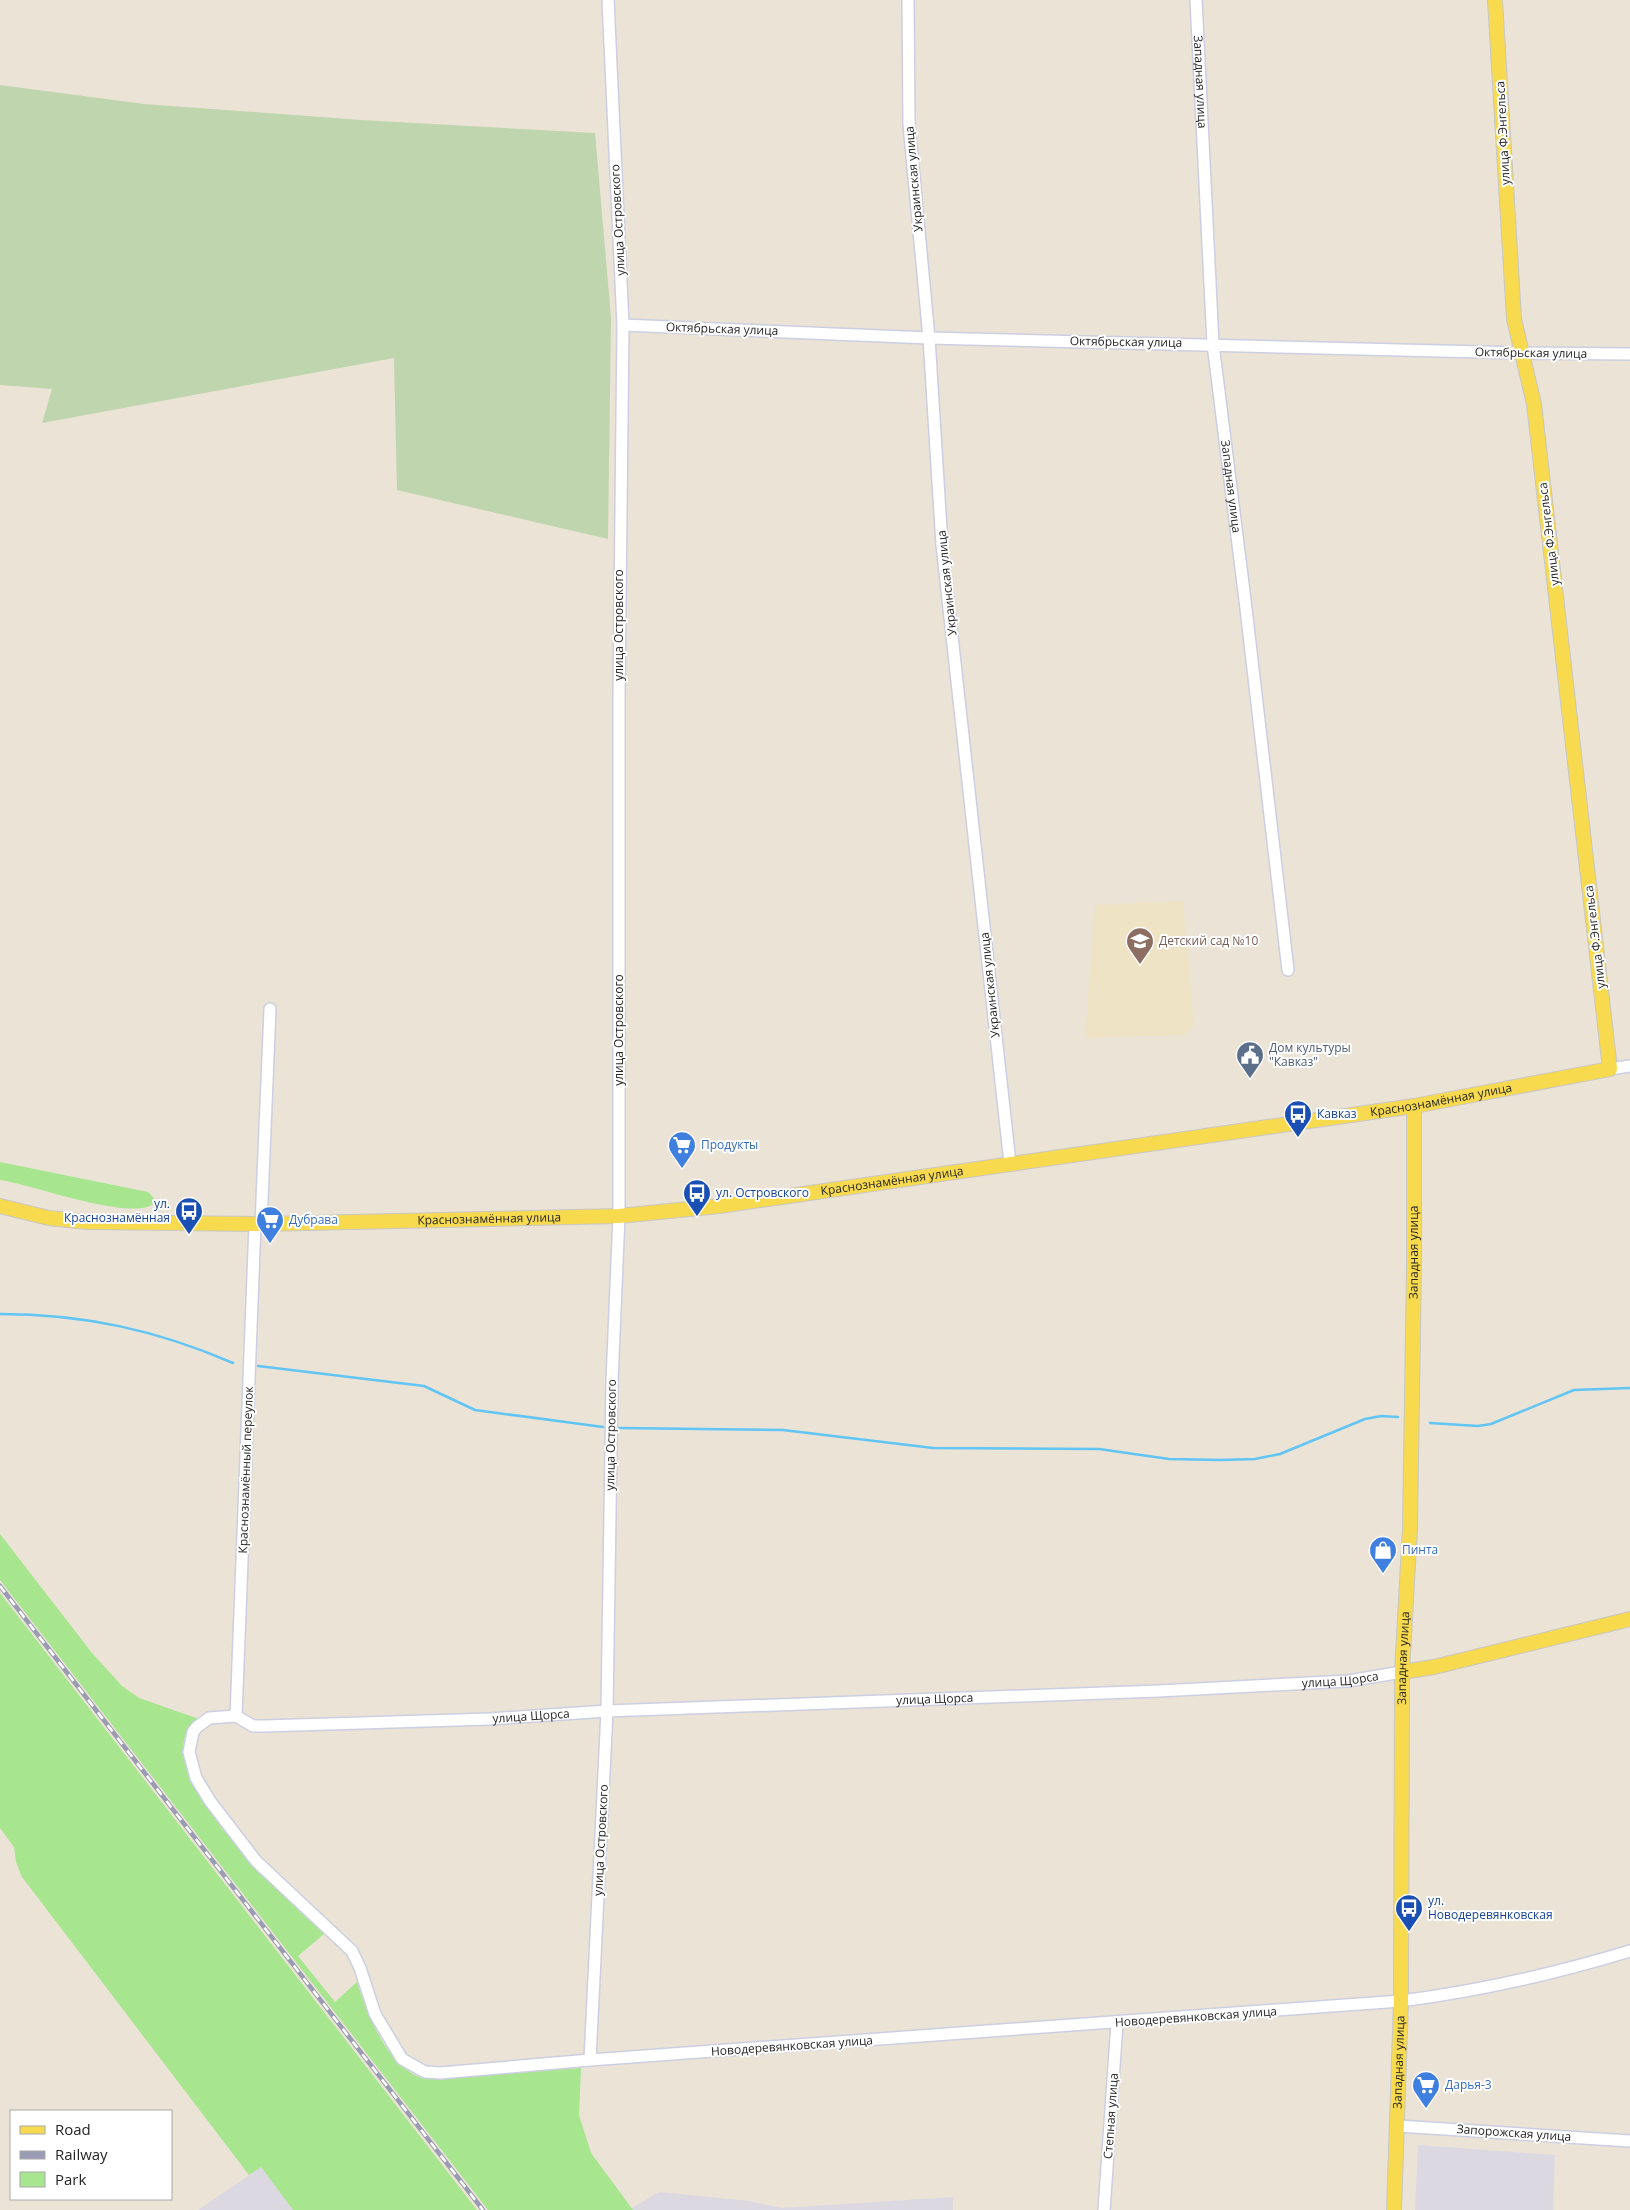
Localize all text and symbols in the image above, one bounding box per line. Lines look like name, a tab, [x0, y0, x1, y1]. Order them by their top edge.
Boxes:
street label: Западная улица	[1190, 35, 1211, 129]
street label: улица Ф.Энгельса	[1491, 81, 1514, 185]
street label: Украинская улица	[900, 126, 927, 233]
street label: улица Островского	[606, 164, 629, 276]
street label: Октябрьская улица	[666, 318, 779, 339]
street label: Октябрьская улица	[1070, 332, 1182, 351]
street label: Октябрьская улица	[1475, 343, 1587, 362]
street label: Западная улица	[1217, 439, 1246, 534]
street label: улица Ф.Энгельса	[1534, 481, 1563, 587]
street label: Украинская улица	[933, 529, 960, 637]
street label: улица Островского	[610, 569, 627, 681]
street label: улица Ф.Энгельса	[1580, 884, 1609, 990]
school or university icon: Детский сад №10	[1125, 926, 1155, 965]
street label: Украинская улица	[976, 931, 1003, 1039]
place label: Детский сад №10	[1159, 932, 1258, 949]
street label: улица Островского	[610, 974, 627, 1086]
place label: Дом культуры "Кавказ"	[1269, 1039, 1351, 1070]
public building icon: Дом культуры "Кавказ"	[1235, 1040, 1265, 1079]
street label: Краснознамённая улица	[1369, 1079, 1513, 1120]
bus stop icon: Кавказ	[1283, 1099, 1313, 1138]
place label: Кавказ	[1317, 1105, 1357, 1122]
supermarket icon: Продукты	[667, 1130, 697, 1169]
place label: Продукты	[701, 1136, 758, 1153]
street label: Краснознамённая улица	[819, 1162, 964, 1199]
bus stop icon: ул. Островского	[682, 1178, 712, 1217]
place label: ул. Островского	[716, 1184, 809, 1201]
place label: ул. Краснознамённая	[64, 1195, 170, 1226]
bus stop icon: ул. Краснознамённая	[174, 1196, 204, 1235]
supermarket icon: Дубрава	[255, 1205, 285, 1244]
street label: Западная улица	[1404, 1206, 1422, 1299]
street label: Краснознамённая улица	[417, 1208, 561, 1229]
place label: Дубрава	[289, 1211, 338, 1228]
street label: улица Островского	[601, 1379, 620, 1491]
street label: Краснознамённый переулок	[234, 1385, 257, 1554]
shop icon: Пинта	[1368, 1535, 1398, 1574]
place label: Пинта	[1402, 1541, 1438, 1558]
street label: Западная улица	[1393, 1611, 1413, 1705]
street label: улица Щорса	[1301, 1667, 1380, 1691]
street label: улица Щорса	[896, 1689, 974, 1709]
street label: улица Щорса	[492, 1705, 570, 1727]
street label: улица Островского	[589, 1784, 612, 1896]
place label: ул. Новодеревянковская	[1428, 1892, 1553, 1923]
bus stop icon: ул. Новодеревянковская	[1394, 1893, 1424, 1932]
street label: Новодеревянковская улица	[1114, 2002, 1278, 2031]
street label: Западная улица	[1388, 2015, 1409, 2109]
street label: Новодеревянковская улица	[710, 2031, 874, 2060]
supermarket icon: Дарья-3	[1411, 2070, 1441, 2109]
street label: Степная улица	[1099, 2072, 1122, 2160]
place label: Дарья-3	[1445, 2076, 1492, 2093]
legend	[10, 2110, 172, 2200]
text: Road	[55, 2119, 91, 2139]
street label: Запорожская улица	[1456, 2120, 1572, 2145]
text: Railway	[55, 2144, 108, 2164]
text: Park	[55, 2169, 86, 2189]

